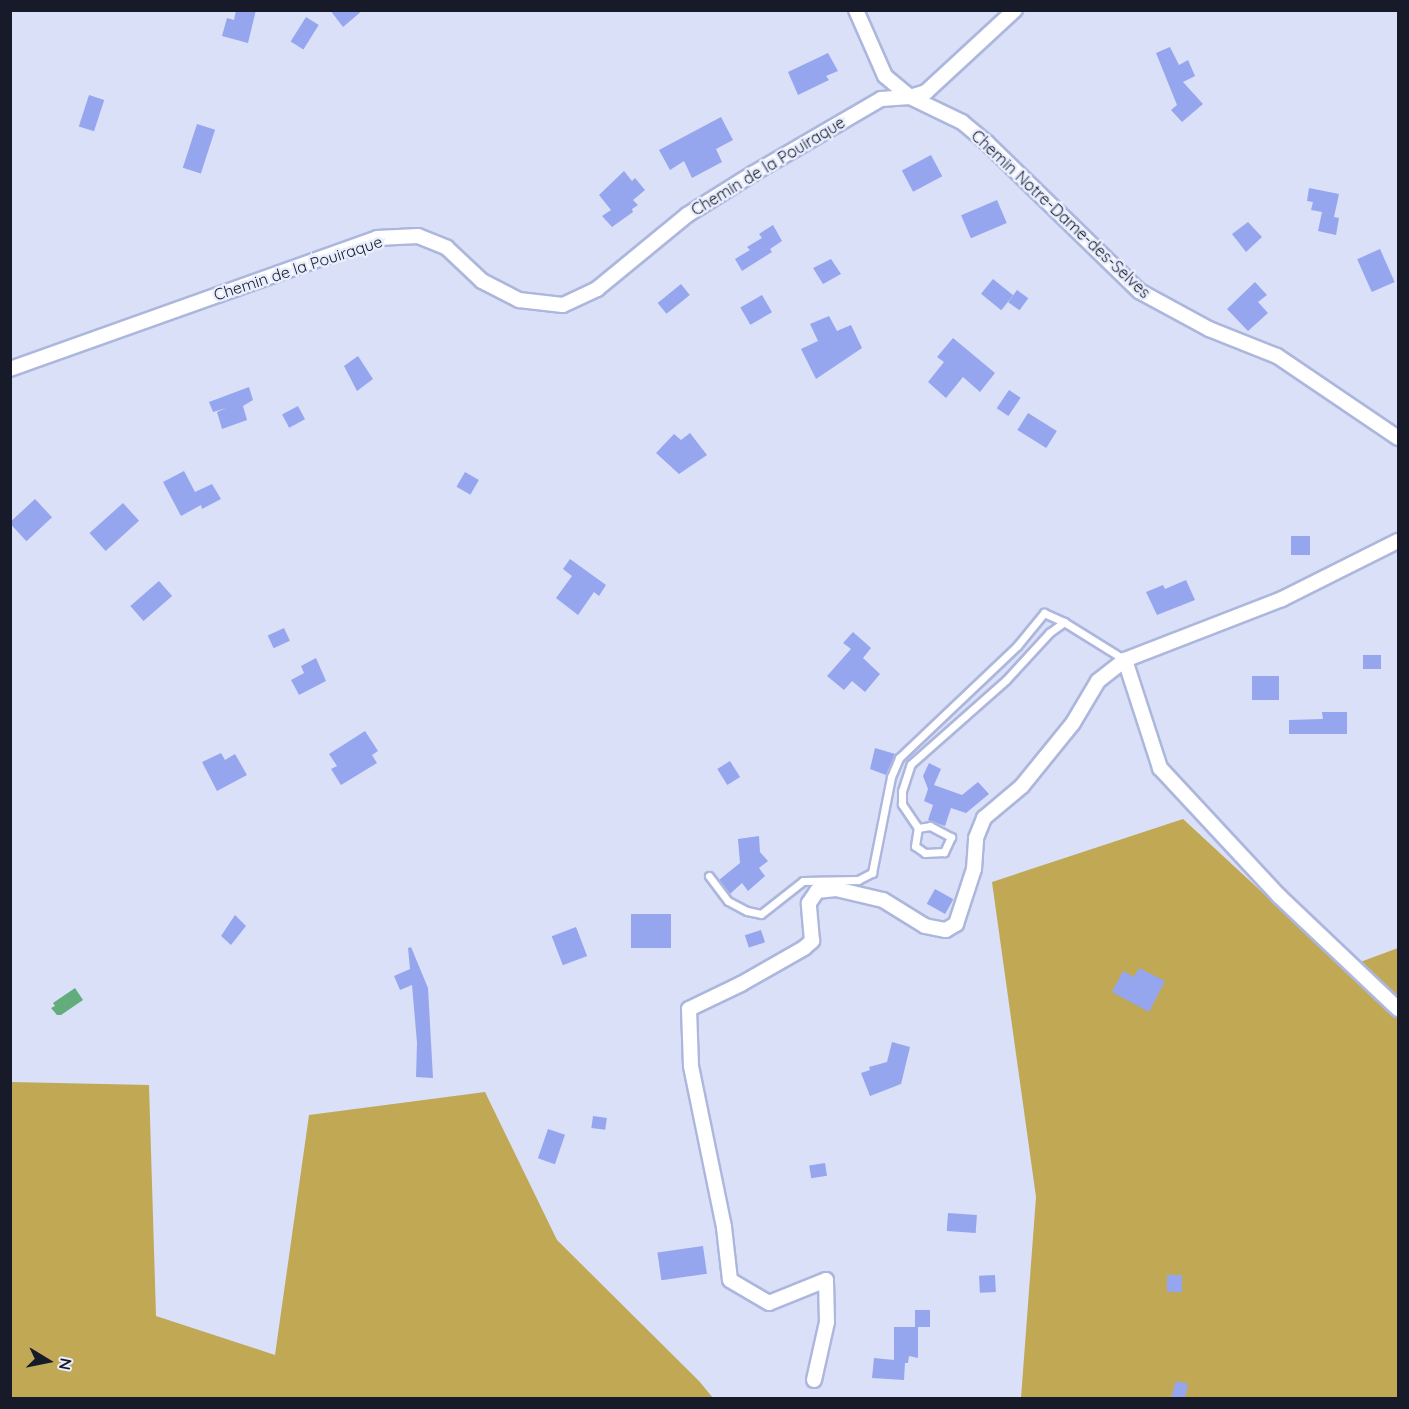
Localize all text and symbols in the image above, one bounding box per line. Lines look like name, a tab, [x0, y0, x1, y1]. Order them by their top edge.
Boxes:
street label: Chemin de la Pouiraque	[688, 112, 848, 220]
street label: Chemin Notre-Dame-des-Selves	[967, 126, 1155, 302]
street label: Chemin de la Pouiraque	[211, 232, 385, 304]
north arrow	[18, 1331, 78, 1391]
text: N	[55, 1357, 77, 1372]

